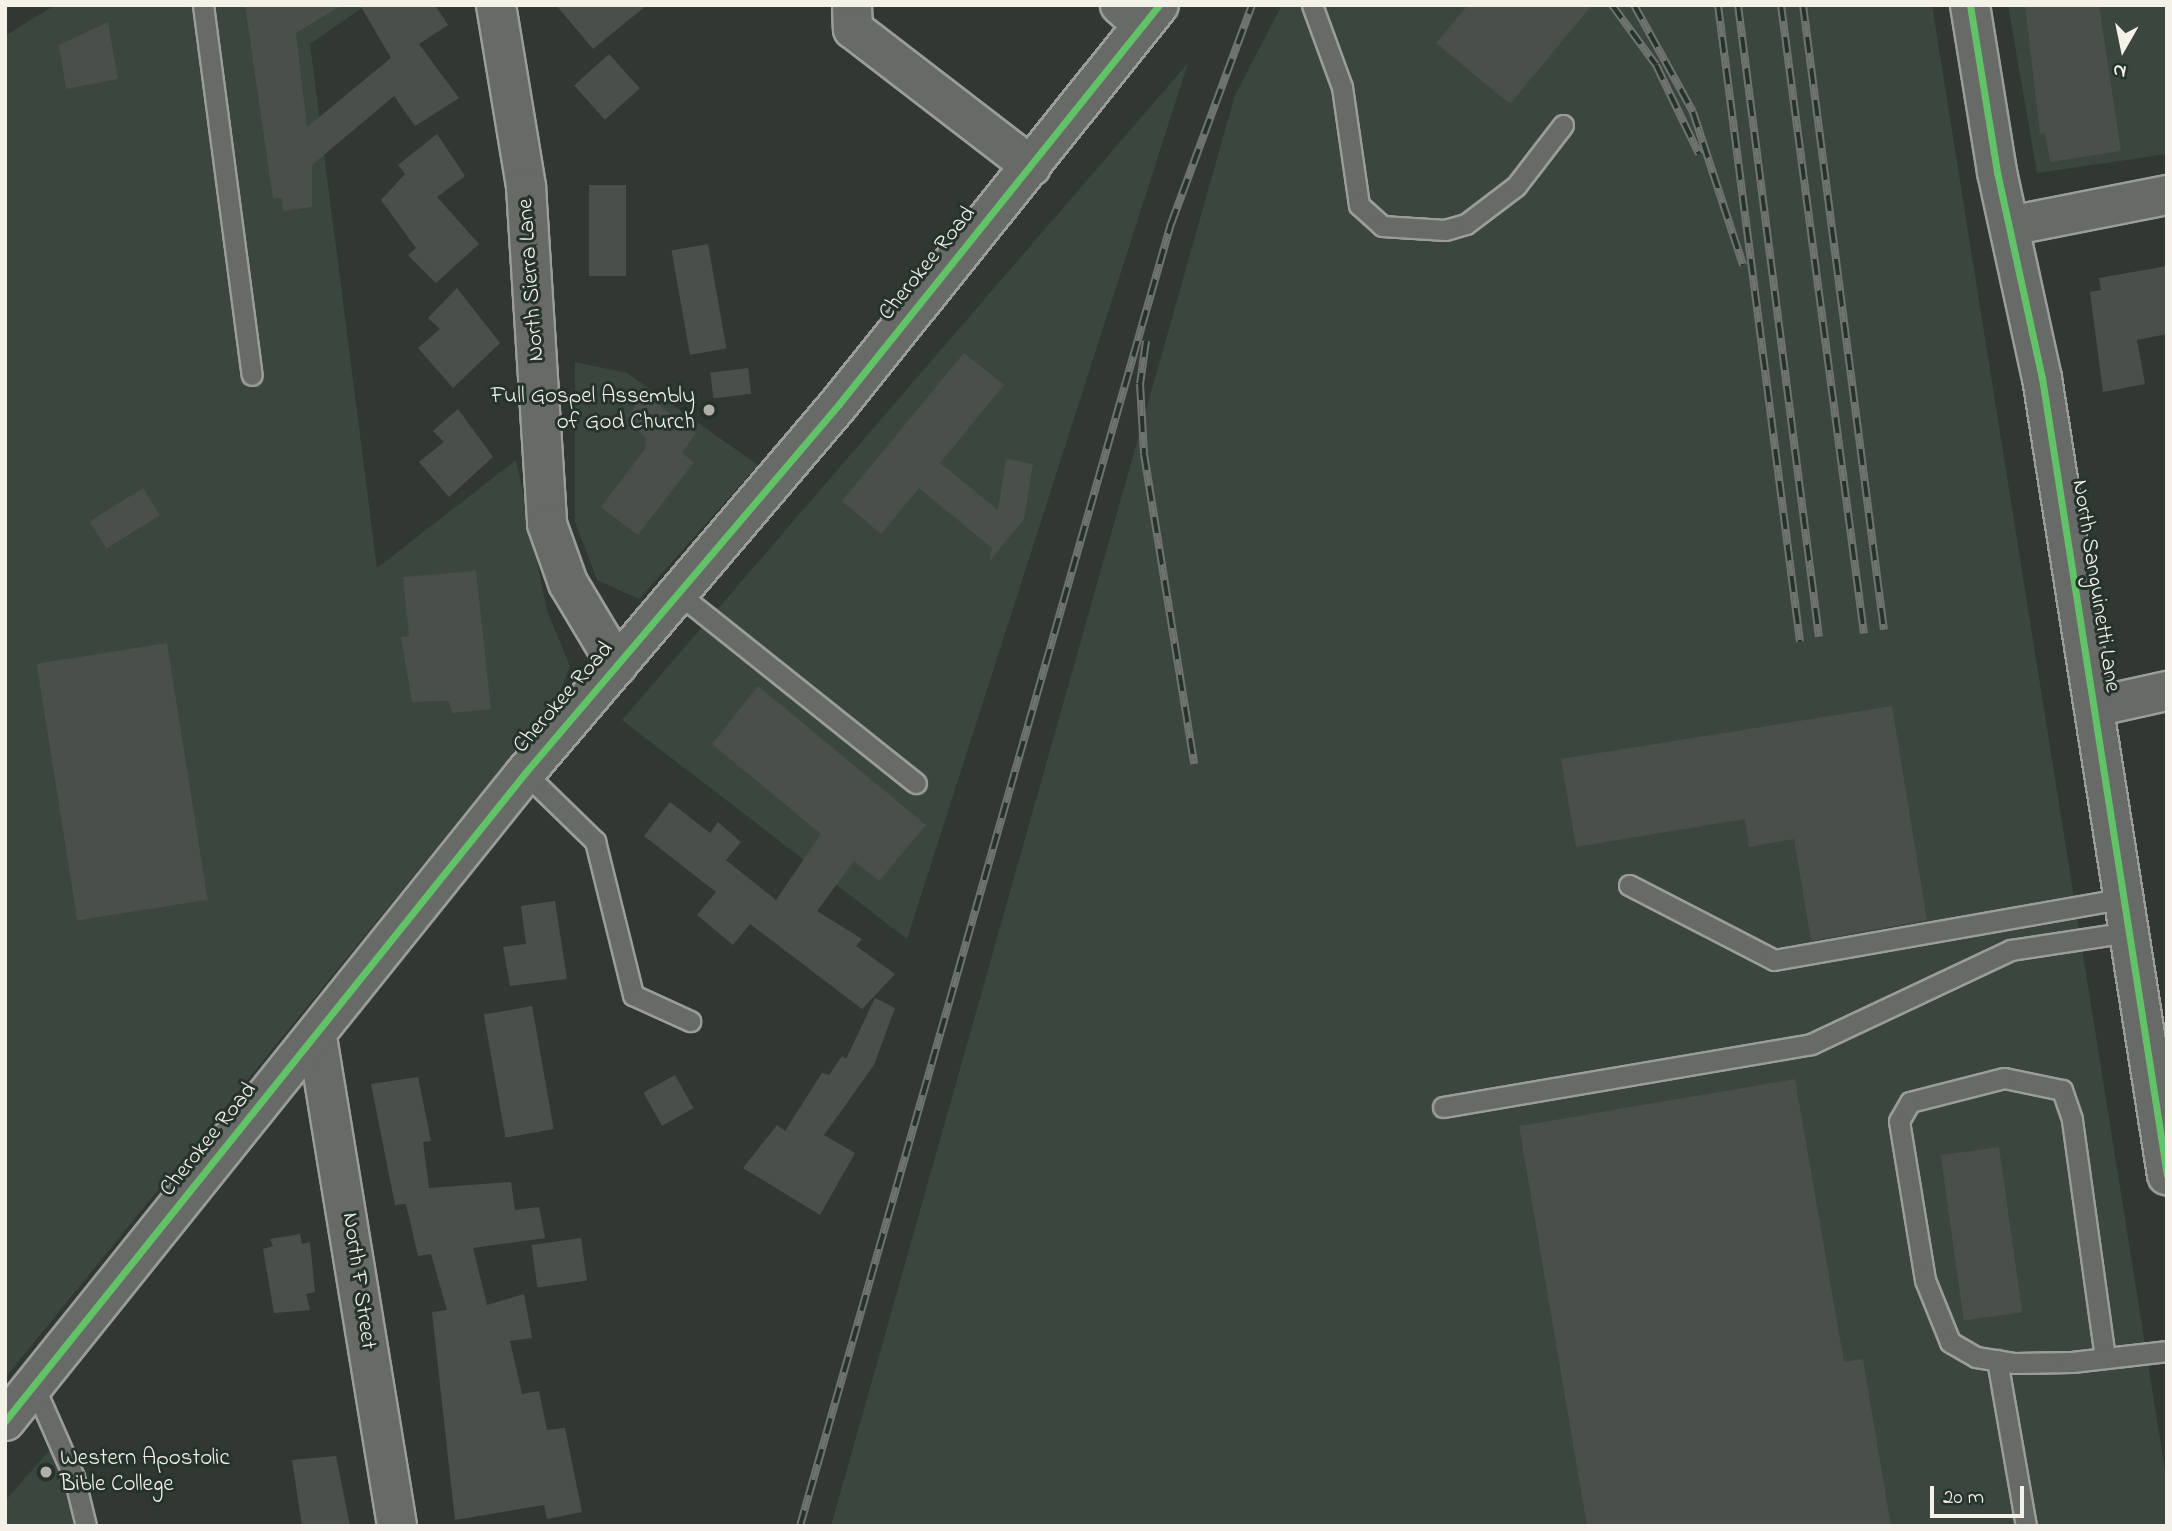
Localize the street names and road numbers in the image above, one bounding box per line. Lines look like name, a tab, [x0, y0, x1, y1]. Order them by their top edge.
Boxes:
street label: North Sierra Lane	[513, 198, 551, 362]
street label: Cherokee Road	[874, 201, 982, 327]
street label: North Sanguinetti Lane	[2065, 478, 2125, 694]
street label: Cherokee Road	[508, 637, 620, 759]
street label: Cherokee Road	[155, 1077, 263, 1203]
street label: North F Street	[335, 1211, 381, 1351]

